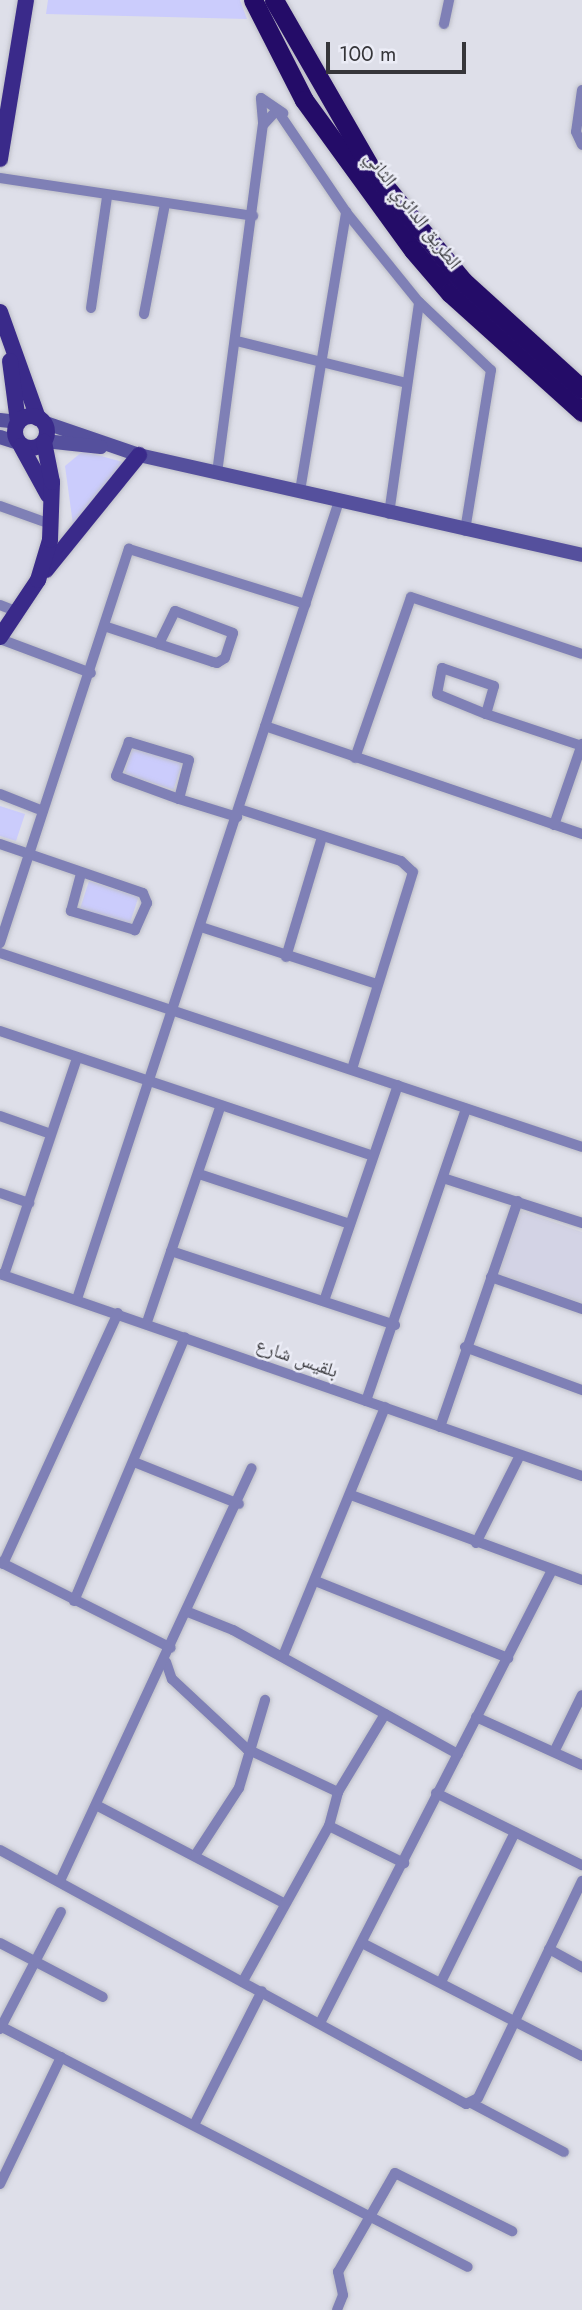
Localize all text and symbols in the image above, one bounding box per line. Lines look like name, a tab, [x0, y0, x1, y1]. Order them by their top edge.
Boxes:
scale bar	[330, 28, 470, 72]
text: 100 m	[339, 39, 396, 69]
street label: الطريق الدائري الثاني	[360, 146, 466, 274]
street label: بلقيس شارع	[253, 1333, 341, 1383]

